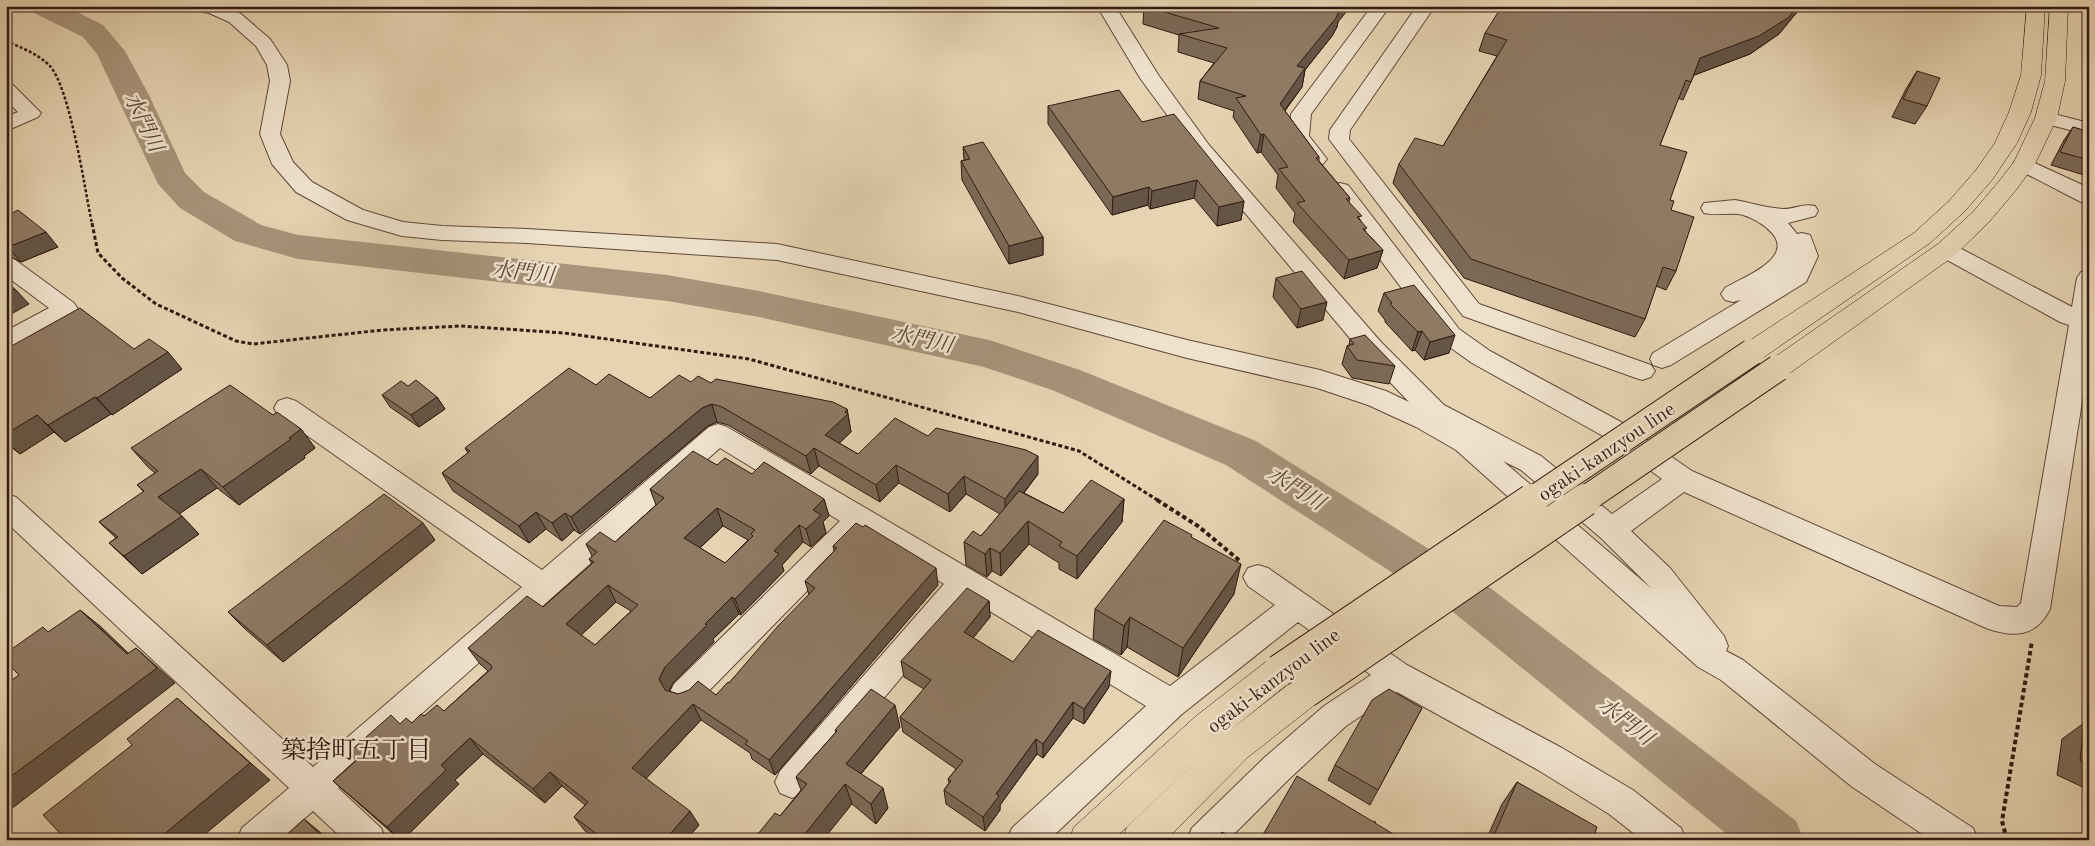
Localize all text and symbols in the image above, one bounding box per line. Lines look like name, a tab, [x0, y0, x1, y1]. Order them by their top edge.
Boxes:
water label: 水門川	[119, 89, 169, 157]
water label: 水門川	[490, 258, 557, 287]
water label: 水門川	[889, 322, 957, 358]
street label: ogaki-kanzyou line	[1535, 400, 1679, 506]
water label: 水門川	[1263, 462, 1330, 516]
street label: ogaki-kanzyou line	[1204, 625, 1344, 738]
water label: 水門川	[1594, 693, 1659, 751]
district label: 築捨町五丁目	[281, 736, 431, 764]

